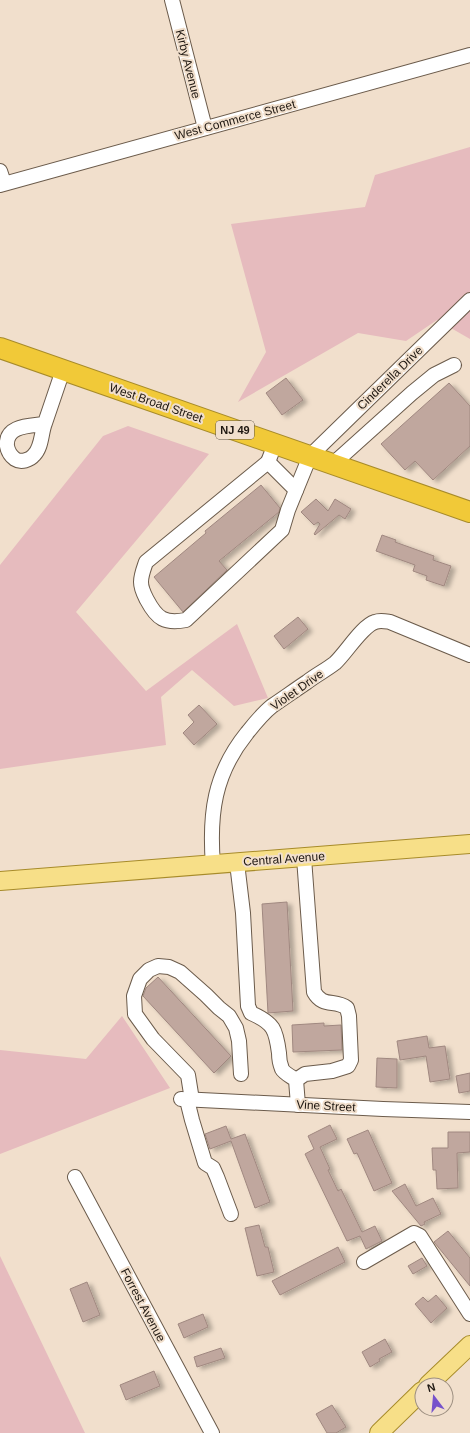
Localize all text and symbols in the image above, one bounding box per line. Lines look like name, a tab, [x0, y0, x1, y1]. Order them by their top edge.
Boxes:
street label: Kirby Avenue	[173, 28, 203, 100]
street label: West Commerce Street	[173, 97, 298, 143]
street label: Cinderella Drive	[354, 343, 426, 413]
street label: West Broad Street	[107, 380, 205, 426]
road number: NJ 49	[216, 421, 254, 439]
street label: Violet Drive	[268, 667, 326, 713]
street label: Central Avenue	[243, 849, 326, 869]
street label: Vine Street	[296, 1097, 357, 1115]
street label: Forrest Avenue	[118, 1266, 168, 1344]
north arrow	[414, 1377, 454, 1417]
text: N	[426, 1381, 437, 1394]

